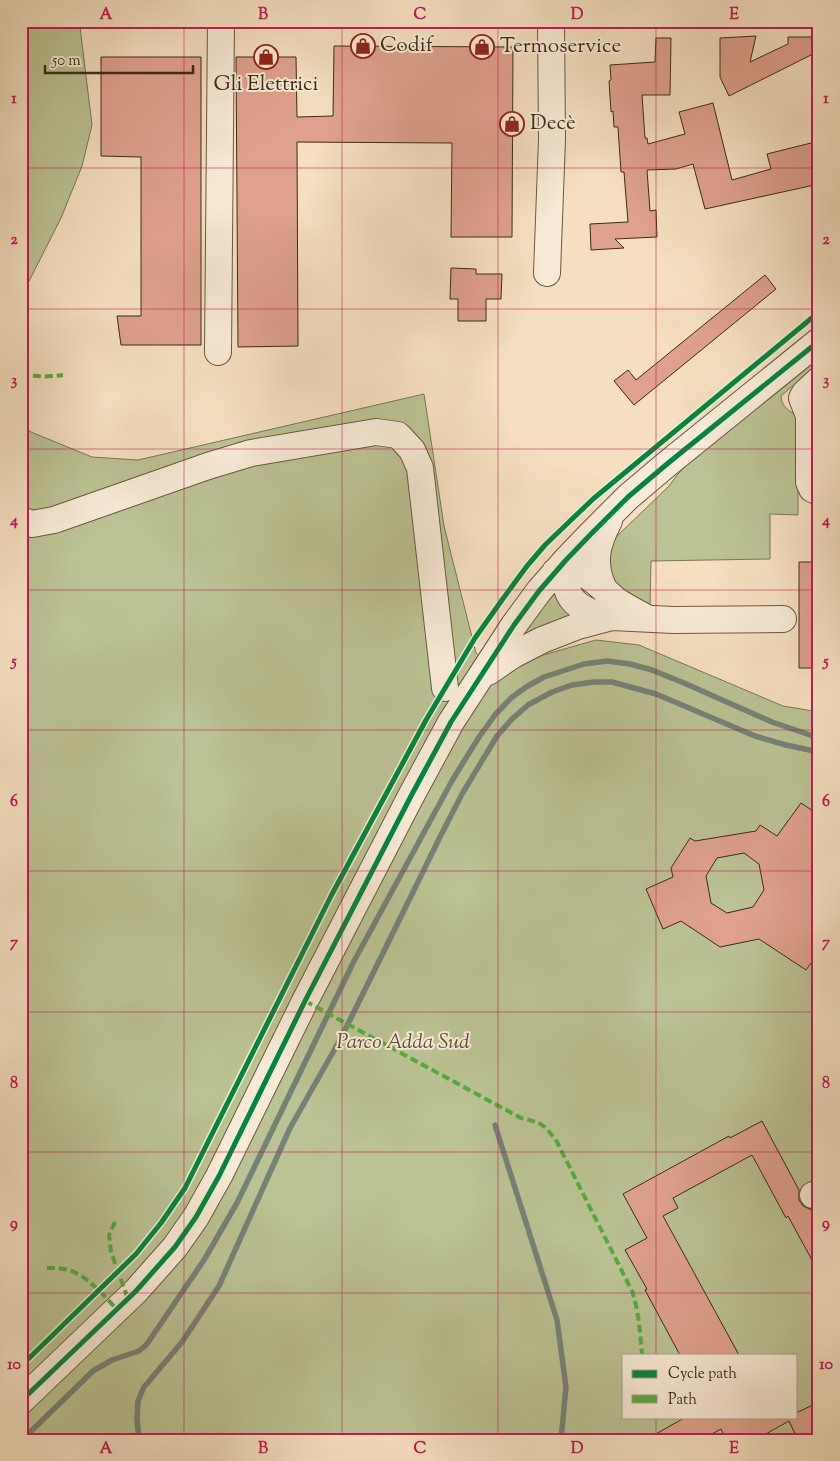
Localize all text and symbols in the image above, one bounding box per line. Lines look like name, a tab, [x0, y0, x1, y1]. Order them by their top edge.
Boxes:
text: A	[100, 4, 113, 27]
text: B	[258, 4, 268, 27]
text: C	[414, 4, 427, 27]
text: D	[571, 4, 584, 27]
text: E	[729, 4, 739, 27]
place label: Codif	[380, 31, 435, 61]
place label: Termoservice	[500, 32, 621, 62]
shop icon: Codif	[350, 33, 376, 59]
shop icon: Termoservice	[469, 34, 495, 60]
scale bar	[45, 42, 192, 74]
shop icon: Gli Elettrici	[253, 44, 279, 70]
text: 50 m	[51, 51, 81, 72]
place label: Gli Elettrici	[213, 70, 319, 100]
text: 1	[11, 88, 17, 111]
text: 1	[823, 88, 829, 111]
place label: Decè	[530, 109, 576, 139]
shop icon: Decè	[499, 111, 525, 137]
text: 2	[10, 229, 18, 252]
text: 2	[822, 229, 830, 252]
text: 3	[11, 370, 18, 393]
text: 3	[823, 370, 830, 393]
text: 4	[9, 510, 18, 533]
text: 4	[821, 510, 830, 533]
text: 5	[9, 651, 17, 674]
text: 5	[821, 651, 829, 674]
text: 6	[10, 791, 18, 814]
text: 6	[822, 791, 830, 814]
text: 7	[10, 932, 19, 955]
text: 7	[822, 932, 831, 955]
park label: Parco Adda Sud	[336, 1028, 470, 1058]
text: 8	[10, 1073, 18, 1096]
text: 8	[822, 1073, 830, 1096]
text: 9	[10, 1213, 18, 1236]
text: 9	[822, 1213, 830, 1236]
text: 10	[7, 1354, 21, 1377]
legend	[622, 1354, 798, 1418]
text: 10	[819, 1354, 833, 1377]
text: Cycle path	[668, 1364, 737, 1385]
text: Path	[668, 1390, 697, 1411]
text: A	[100, 1438, 113, 1461]
text: B	[258, 1438, 268, 1461]
text: C	[414, 1438, 427, 1461]
text: D	[571, 1438, 584, 1461]
text: E	[729, 1438, 739, 1461]

